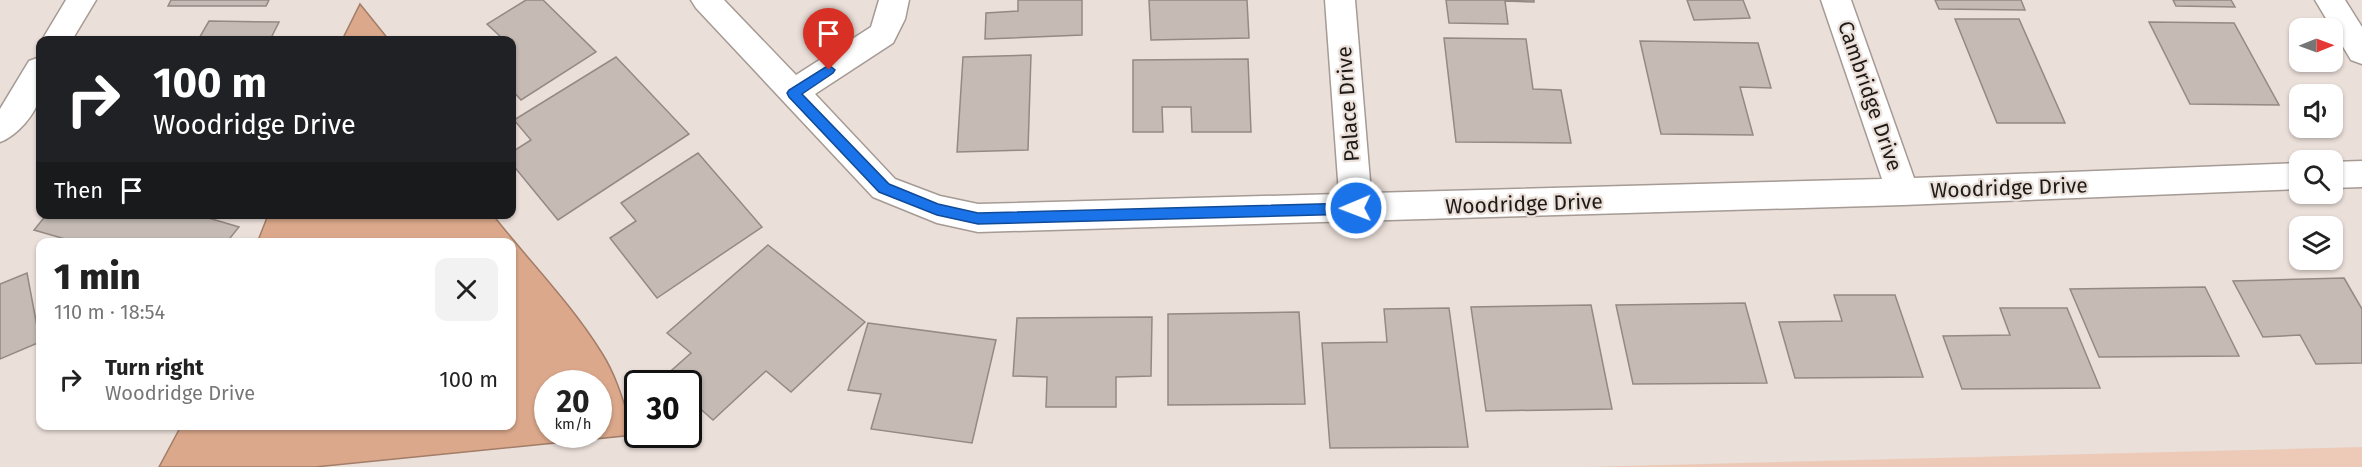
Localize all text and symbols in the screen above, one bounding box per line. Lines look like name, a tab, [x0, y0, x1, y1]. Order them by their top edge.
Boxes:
pin	[803, 8, 854, 70]
icon: arrive	[812, 17, 845, 50]
street label: Cambridge Drive	[1832, 18, 1908, 174]
north arrow	[2289, 18, 2343, 72]
map controls	[2289, 18, 2343, 270]
street label: Palace Drive	[1331, 45, 1365, 163]
text: 100 m	[153, 58, 267, 108]
icon: right	[54, 60, 132, 138]
button: sound	[2289, 84, 2343, 138]
text: Woodridge Drive	[153, 109, 356, 141]
button: search	[2289, 150, 2343, 204]
street label: Woodridge Drive	[1930, 172, 2088, 204]
icon: arrive	[115, 174, 148, 207]
position arrow	[1324, 176, 1388, 240]
text: Then	[54, 177, 103, 204]
street label: Woodridge Drive	[1445, 188, 1603, 220]
button: layers	[2289, 216, 2343, 270]
text: 1 min	[54, 255, 140, 299]
button: close	[435, 258, 498, 321]
text: 110 m · 18:54	[54, 300, 165, 324]
text: Turn right	[105, 354, 204, 381]
icon: right	[54, 363, 87, 396]
text: 100 m	[439, 366, 498, 393]
speed limit sign: 30	[624, 370, 702, 448]
text: Woodridge Drive	[105, 381, 255, 405]
text: 20	[556, 384, 590, 420]
text: km/h	[554, 415, 592, 433]

